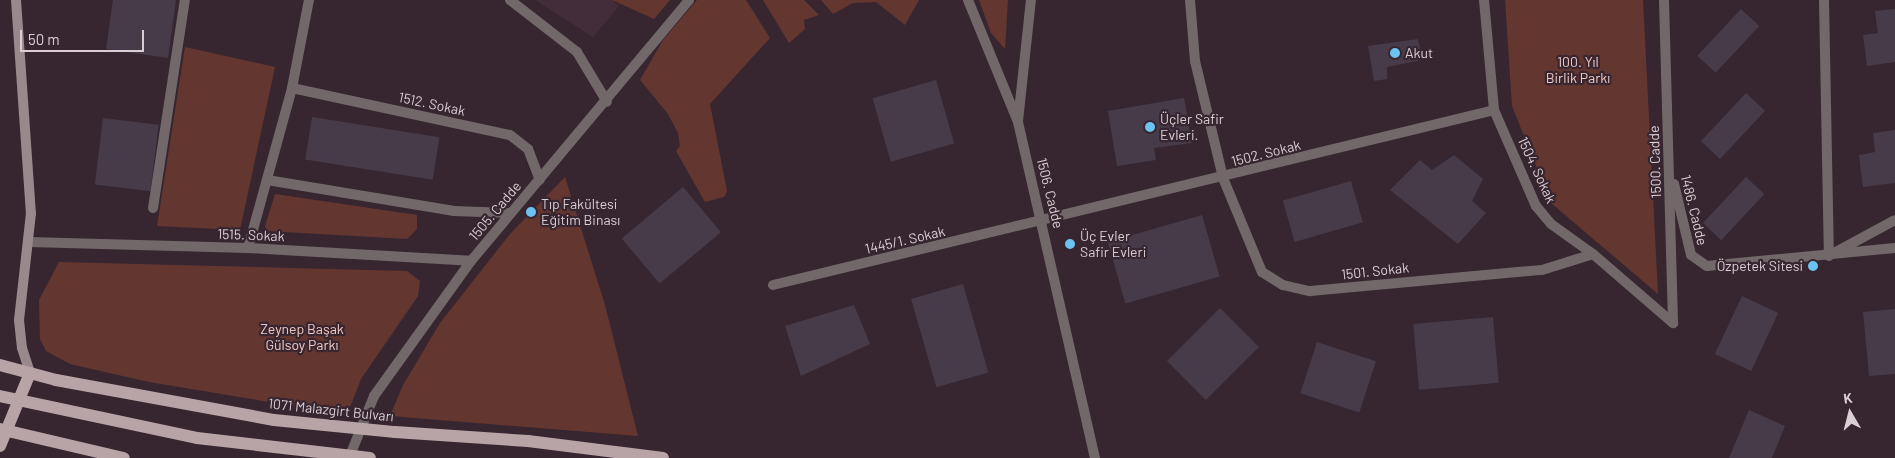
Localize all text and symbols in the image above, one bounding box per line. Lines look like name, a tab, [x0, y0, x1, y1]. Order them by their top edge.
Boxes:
scale bar	[22, 20, 146, 52]
text: 50 m	[28, 30, 60, 48]
place label: Akut	[1405, 45, 1433, 61]
marker: Akut	[1389, 47, 1401, 59]
park label: 100. Yıl Birlik Parkı	[1546, 54, 1610, 86]
street label: 1512. Sokak	[397, 89, 467, 119]
place label: Üçler Safir Evleri.	[1160, 111, 1224, 144]
marker: Üçler Safir Evleri.	[1144, 121, 1156, 133]
street label: 1500. Cadde	[1645, 125, 1665, 199]
street label: 1504. Sokak	[1514, 134, 1560, 206]
street label: 1502. Sokak	[1229, 136, 1303, 170]
street label: 1506. Cadde	[1033, 156, 1067, 230]
street label: 1486. Cadde	[1677, 173, 1711, 247]
street label: 1505. Cadde	[465, 178, 525, 244]
place label: Tıp Fakültesi Eğitim Binası	[541, 196, 620, 228]
marker: Tıp Fakültesi Eğitim Binası	[525, 206, 537, 218]
street label: 1445/1. Sokak	[863, 223, 947, 257]
street label: 1515. Sokak	[217, 225, 285, 245]
place label: Üç Evler Safir Evleri	[1080, 228, 1146, 260]
marker: Üç Evler Safir Evleri	[1064, 238, 1076, 250]
place label: Özpetek Sitesi	[1717, 258, 1803, 274]
street label: 1501. Sokak	[1340, 259, 1410, 283]
marker: Özpetek Sitesi	[1807, 260, 1819, 272]
park label: Zeynep Başak Gülsoy Parkı	[260, 321, 344, 354]
north arrow	[1825, 388, 1875, 438]
text: K	[1842, 389, 1853, 407]
street label: 1071 Malazgirt Bulvarı	[267, 395, 395, 425]

